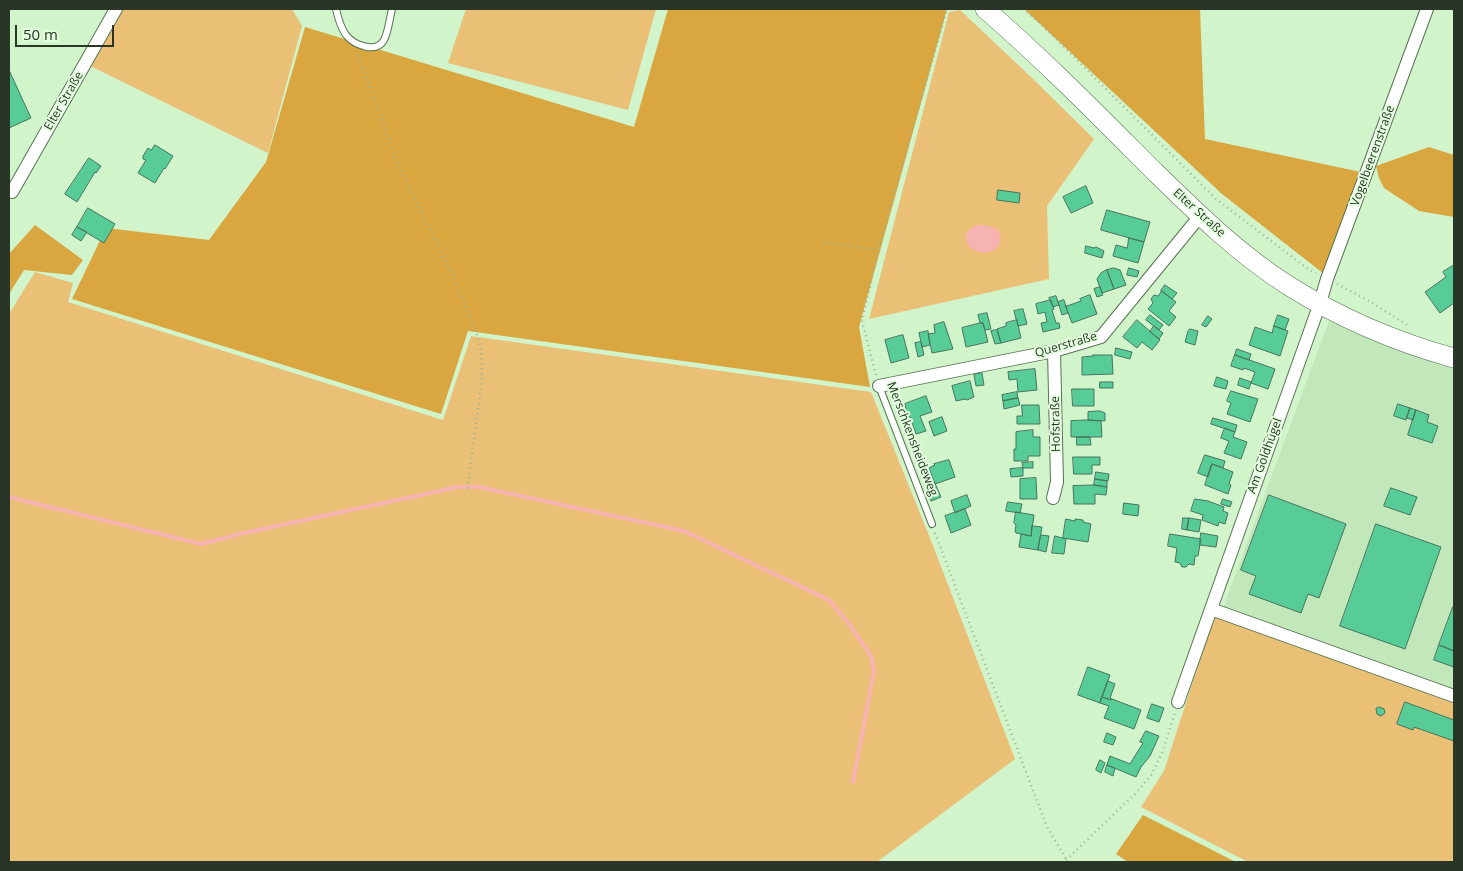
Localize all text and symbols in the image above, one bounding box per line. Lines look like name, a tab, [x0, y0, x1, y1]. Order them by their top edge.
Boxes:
scale bar	[18, 15, 116, 47]
text: 50 m	[23, 24, 58, 44]
street label: Elter Straße	[41, 69, 87, 133]
street label: Vogelbeerenstraße	[1348, 104, 1398, 208]
street label: Elter Straße	[1170, 186, 1228, 240]
street label: Querstraße	[1033, 329, 1099, 361]
street label: Merschkensheideweg	[884, 380, 940, 498]
street label: Hofstraße	[1048, 396, 1064, 452]
street label: Am Goldhügel	[1245, 416, 1285, 496]

